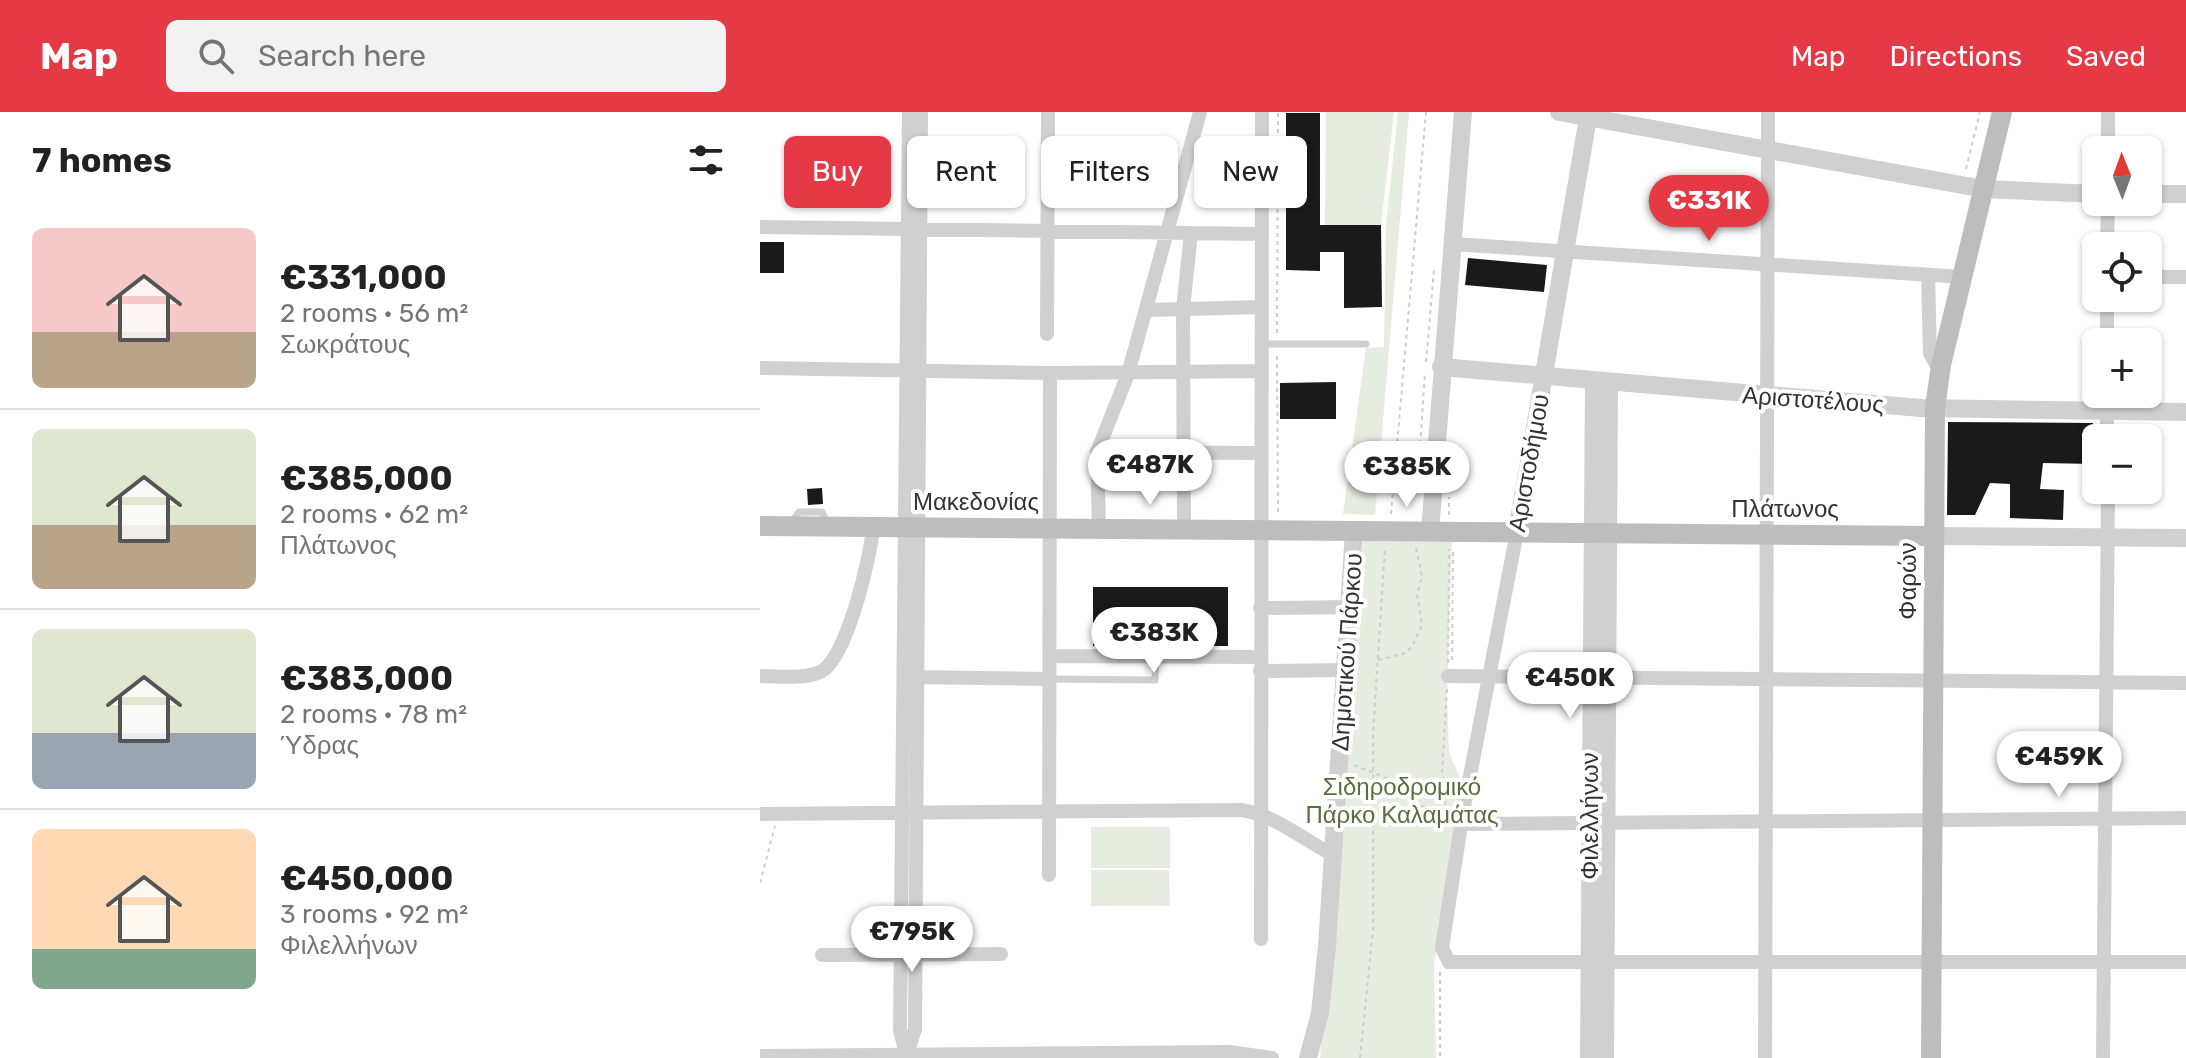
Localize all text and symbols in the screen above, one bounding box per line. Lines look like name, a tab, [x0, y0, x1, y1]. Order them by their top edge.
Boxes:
search box	[166, 20, 726, 92]
text: Map	[40, 33, 118, 79]
icon: search	[194, 34, 238, 78]
text: Search here	[258, 38, 426, 74]
text: Map	[1791, 40, 1845, 73]
text: Directions	[1889, 40, 2022, 73]
text: Saved	[2066, 40, 2146, 73]
chip: Buy	[784, 136, 891, 208]
chip: Rent	[907, 136, 1025, 208]
chip: Filters	[1041, 136, 1178, 208]
chip: New	[1194, 136, 1307, 208]
north arrow	[2082, 136, 2162, 216]
map controls	[2082, 136, 2162, 504]
icon: filters	[684, 138, 728, 182]
text: 7 homes	[32, 140, 172, 181]
pin: €331K	[1653, 175, 1765, 243]
text: €331K	[1667, 185, 1751, 216]
button: locate	[2082, 232, 2162, 312]
text: €331,000	[280, 257, 447, 298]
icon: home	[96, 260, 192, 356]
text: 2 rooms · 56 m²	[280, 298, 468, 329]
button: +	[2082, 328, 2162, 408]
text: Σωκράτους	[280, 329, 410, 360]
street label: Αριστοτέλους	[1741, 381, 1885, 419]
street label: Αριστοδήμου	[1503, 392, 1555, 534]
button: −	[2082, 424, 2162, 504]
pin: €487K	[1094, 439, 1206, 507]
pin: €385K	[1351, 441, 1463, 509]
text: €487K	[1106, 449, 1194, 480]
text: €385K	[1362, 451, 1452, 482]
text: €385,000	[280, 458, 453, 499]
icon: home	[96, 461, 192, 557]
street label: Μακεδονίας	[913, 488, 1039, 516]
street label: Πλάτωνος	[1731, 495, 1839, 523]
text: 2 rooms · 62 m²	[280, 499, 468, 530]
text: Πλάτωνος	[280, 530, 397, 561]
street label: Φαρών	[1894, 542, 1922, 620]
street label: Δημοτικού Πάρκου	[1326, 552, 1368, 752]
pin: €383K	[1098, 607, 1210, 675]
text: €383K	[1109, 617, 1199, 648]
pin: €450K	[1514, 652, 1626, 720]
text: €383,000	[280, 658, 453, 699]
icon: home	[96, 661, 192, 757]
text: €450K	[1525, 662, 1615, 693]
text: 2 rooms · 78 m²	[280, 699, 467, 730]
text: Ύδρας	[280, 730, 359, 761]
pin: €459K	[2003, 731, 2115, 799]
text: €459K	[2015, 741, 2103, 772]
street label: Φιλελλήνων	[1576, 752, 1604, 880]
park label: Σιδηροδρομικό Πάρκο Καλαμάτας	[1305, 773, 1499, 829]
text: €450,000	[280, 858, 453, 899]
icon: home	[96, 861, 192, 957]
text: 3 rooms · 92 m²	[280, 899, 468, 930]
pin: €795K	[856, 906, 968, 974]
text: €795K	[869, 916, 955, 947]
text: Φιλελλήνων	[280, 930, 418, 961]

